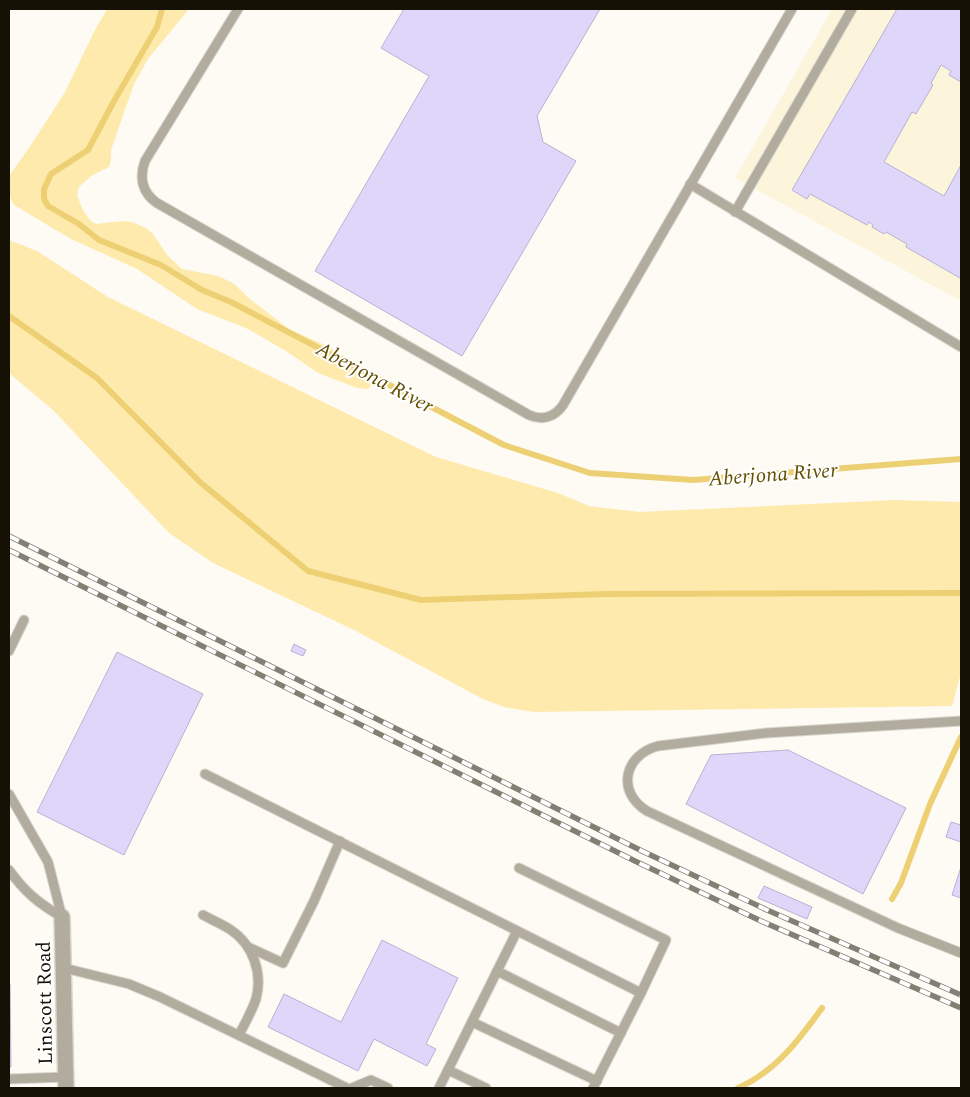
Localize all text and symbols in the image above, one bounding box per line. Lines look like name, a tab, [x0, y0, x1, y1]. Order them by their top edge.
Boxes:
water label: Aberjona River	[309, 333, 440, 423]
water label: Aberjona River	[707, 454, 839, 496]
street label: Linscott Road	[29, 941, 61, 1065]

